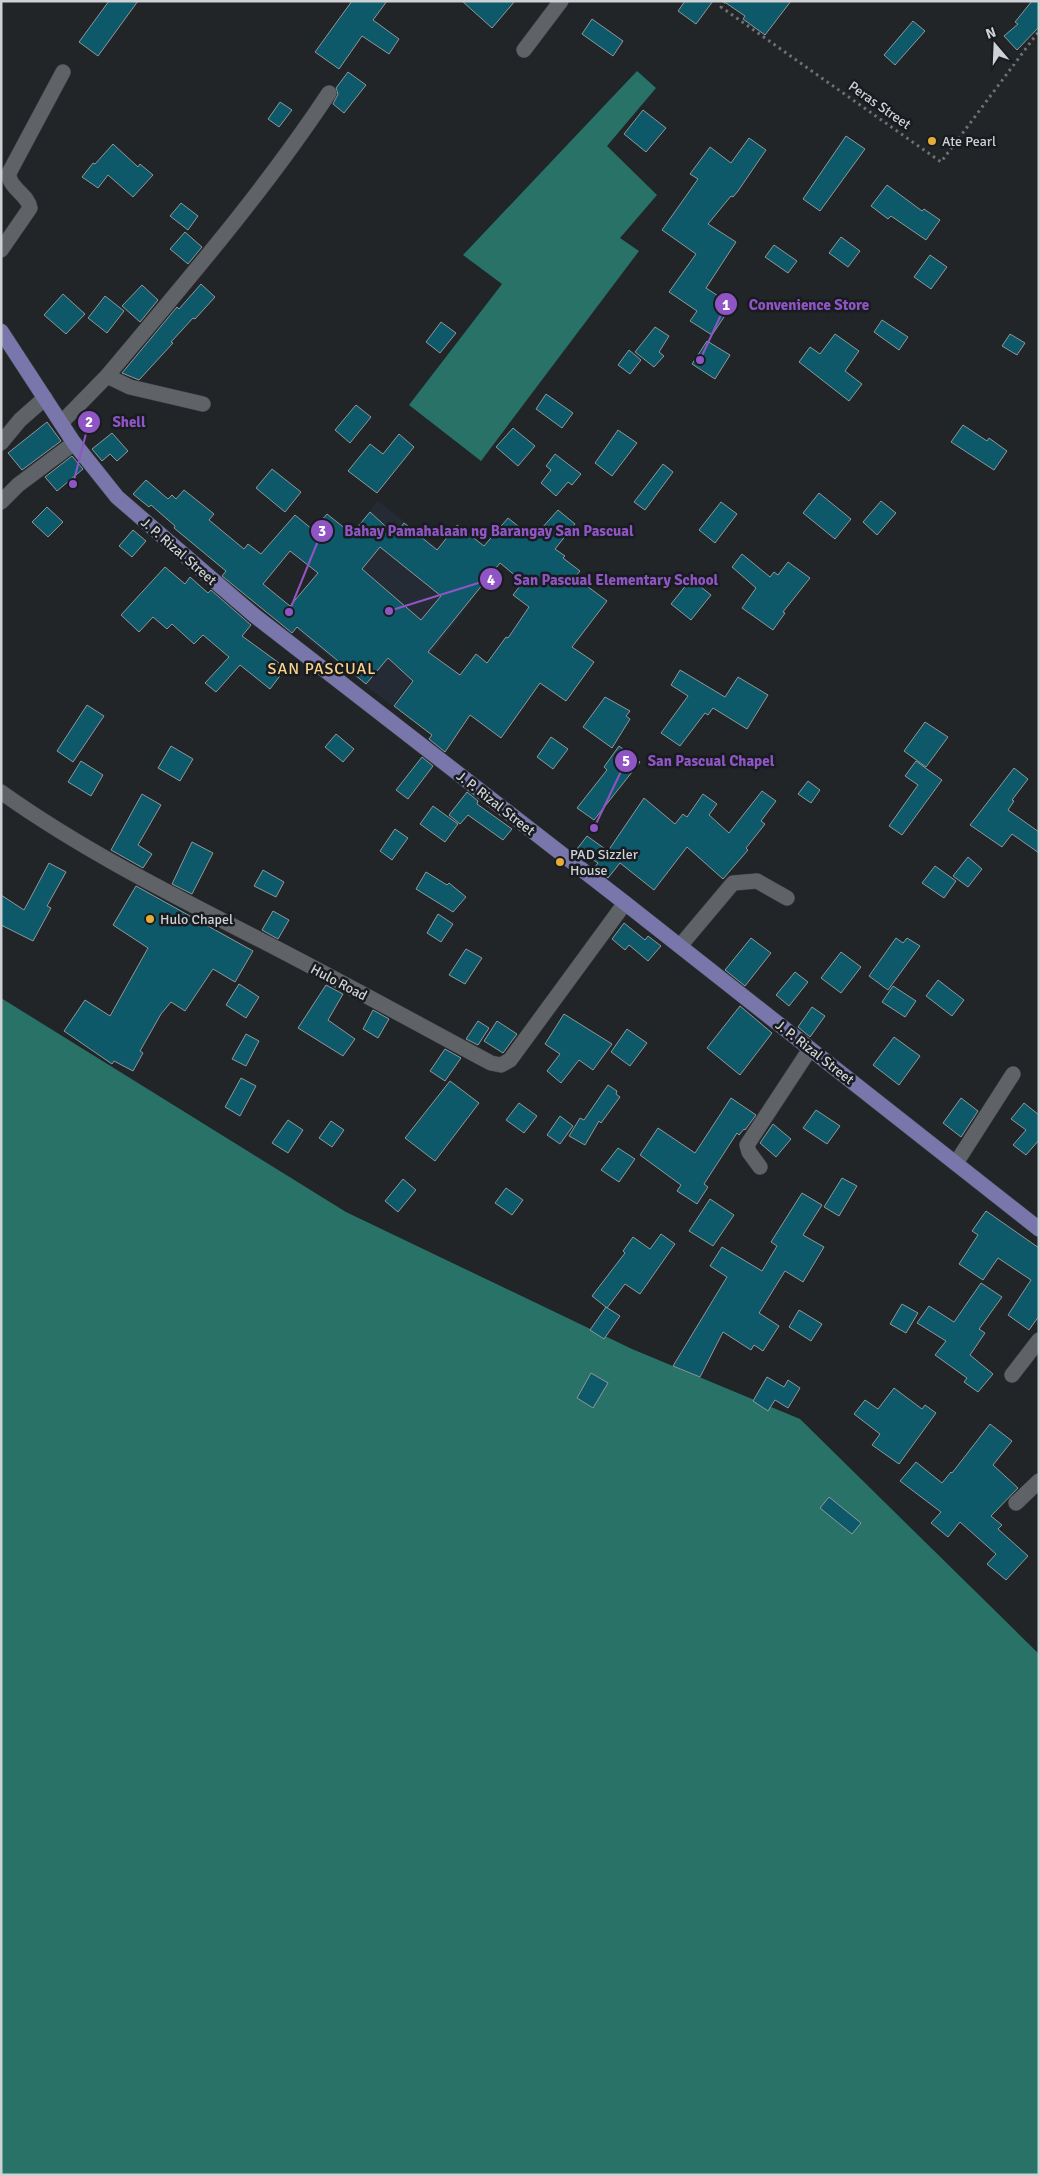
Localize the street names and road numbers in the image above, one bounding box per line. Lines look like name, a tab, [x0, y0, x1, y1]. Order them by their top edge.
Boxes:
street label: Peras Street	[845, 78, 914, 133]
street label: J. P. Rizal Street	[137, 514, 220, 589]
street label: J. P. Rizal Street	[453, 768, 538, 839]
street label: Hulo Road	[308, 961, 370, 1004]
street label: J. P. Rizal Street	[772, 1017, 857, 1088]

